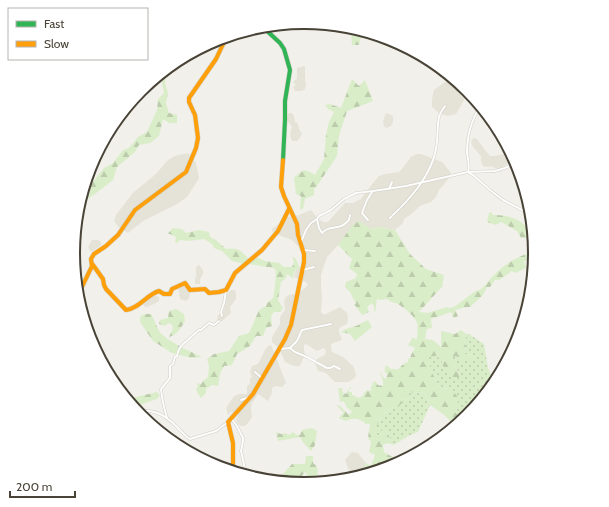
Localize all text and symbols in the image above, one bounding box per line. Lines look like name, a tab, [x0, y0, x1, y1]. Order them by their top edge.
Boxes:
legend	[8, 8, 148, 60]
text: Fast	[44, 16, 64, 31]
text: Slow	[44, 36, 69, 51]
scale bar	[10, 473, 75, 499]
text: 200 m	[16, 479, 52, 494]

